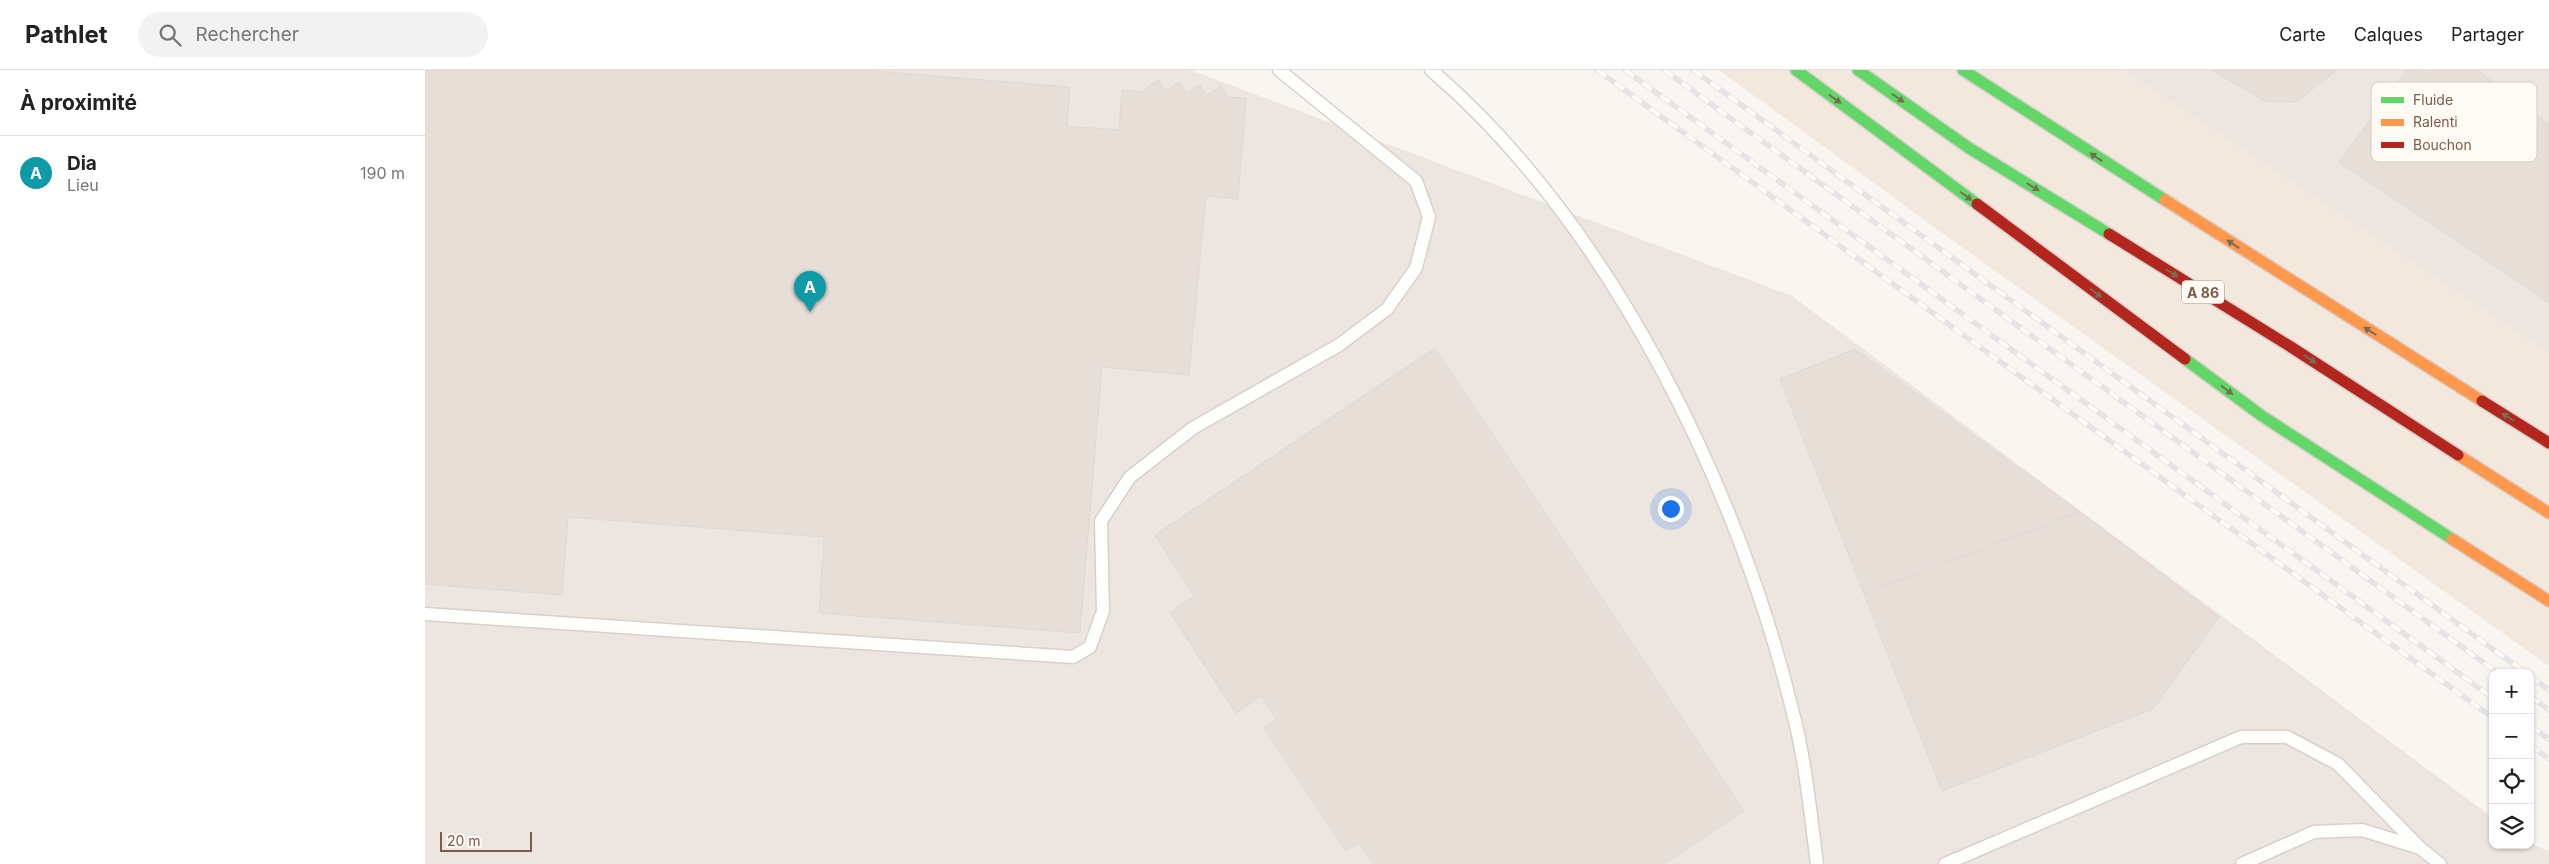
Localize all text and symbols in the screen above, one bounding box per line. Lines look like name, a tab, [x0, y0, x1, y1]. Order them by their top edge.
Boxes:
search box	[138, 12, 488, 57]
text: Pathlet	[25, 20, 108, 49]
icon: search	[156, 21, 184, 49]
text: Rechercher	[196, 23, 299, 46]
text: Carte	[2279, 24, 2326, 45]
text: Calques	[2354, 24, 2423, 45]
text: Partager	[2451, 24, 2524, 45]
legend	[2371, 82, 2537, 162]
text: À proximité	[20, 90, 137, 115]
text: Fluide	[2413, 91, 2453, 108]
one-way arrow	[1891, 93, 1905, 103]
one-way arrow	[1829, 94, 1842, 104]
text: Ralenti	[2413, 113, 2458, 130]
text: Bouchon	[2413, 136, 2472, 153]
text: Dia	[67, 152, 97, 175]
one-way arrow	[2089, 152, 2102, 161]
text: A	[30, 163, 42, 183]
text: 190 m	[360, 163, 405, 183]
text: Lieu	[67, 175, 99, 195]
one-way arrow	[2027, 183, 2040, 192]
one-way arrow	[1959, 191, 1973, 201]
one-way arrow	[2226, 240, 2239, 249]
one-way arrow	[2165, 268, 2178, 277]
pin: A	[794, 271, 826, 312]
road number: A 86	[2182, 280, 2224, 303]
one-way arrow	[2089, 287, 2102, 298]
one-way arrow	[2363, 327, 2376, 336]
one-way arrow	[2303, 354, 2316, 363]
one-way arrow	[2220, 384, 2233, 395]
one-way arrow	[2501, 413, 2514, 422]
your location	[1658, 496, 1684, 522]
map controls	[2489, 669, 2534, 849]
button: +	[2489, 669, 2534, 714]
button: −	[2489, 714, 2534, 759]
button: locate	[2489, 759, 2534, 804]
button: layers	[2489, 804, 2534, 849]
scale bar	[440, 829, 533, 852]
text: 20 m	[447, 832, 481, 849]

